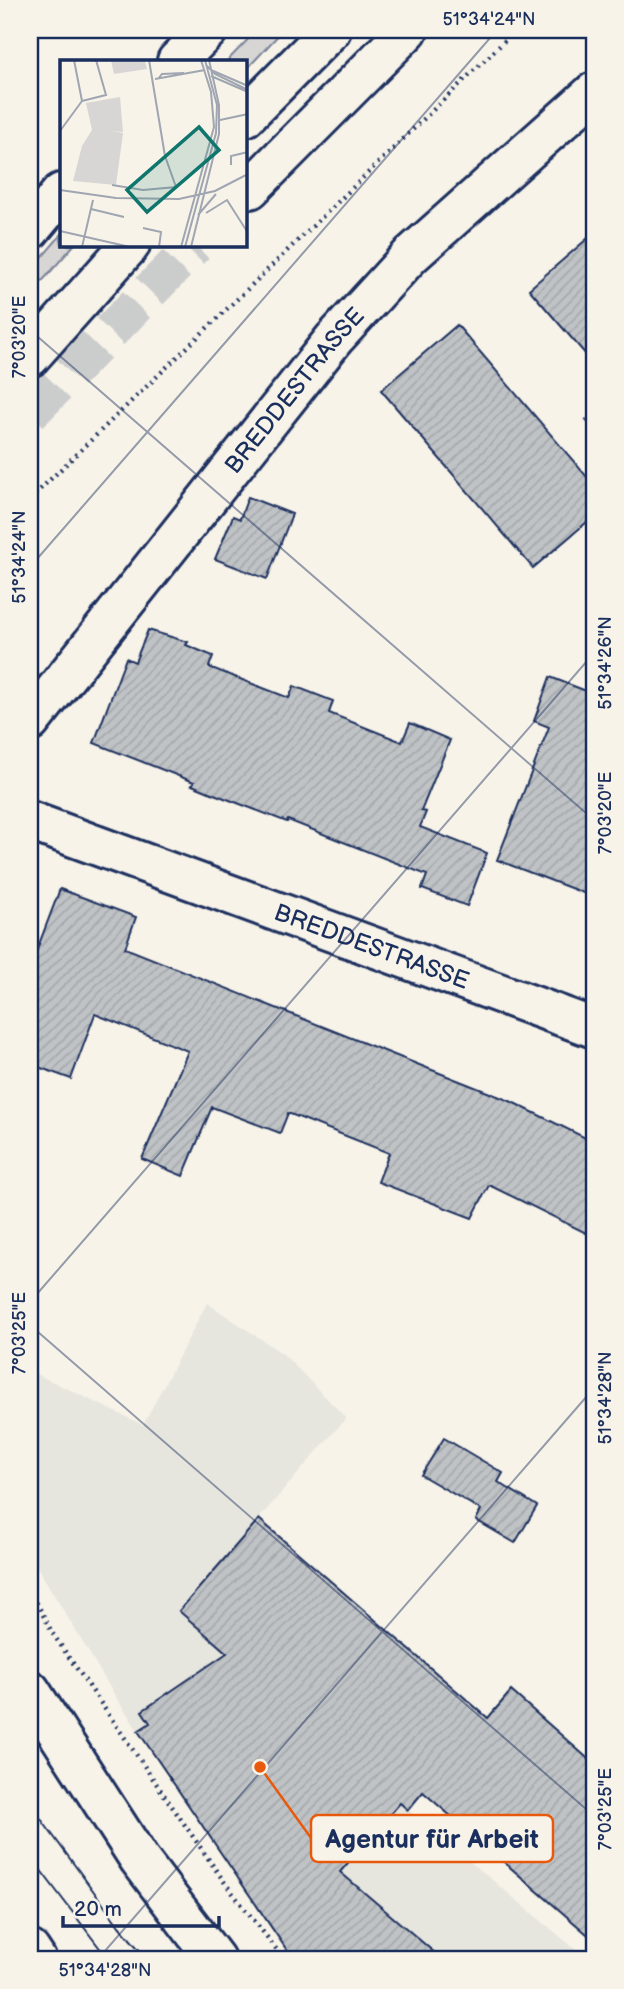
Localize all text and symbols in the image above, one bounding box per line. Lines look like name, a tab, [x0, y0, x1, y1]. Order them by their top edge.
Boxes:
text: 51°34'24"N	[442, 9, 536, 30]
inset map	[60, 60, 247, 247]
text: 7°03'20"E	[9, 296, 30, 378]
street label: BREDDESTRASSE	[219, 302, 371, 480]
text: 51°34'24"N	[9, 510, 30, 604]
text: 51°34'26"N	[595, 616, 616, 710]
text: 7°03'20"E	[595, 772, 616, 854]
street label: BREDDESTRASSE	[270, 898, 473, 996]
text: 7°03'25"E	[9, 1292, 30, 1374]
text: 51°34'28"N	[595, 1351, 616, 1445]
text: 7°03'25"E	[595, 1768, 616, 1850]
callout: Agentur für Arbeit	[311, 1815, 553, 1862]
text: Agentur für Arbeit	[324, 1825, 539, 1856]
scale bar	[63, 1884, 219, 1928]
text: 20 m	[74, 1897, 122, 1922]
text: 51°34'28"N	[58, 1960, 152, 1981]

